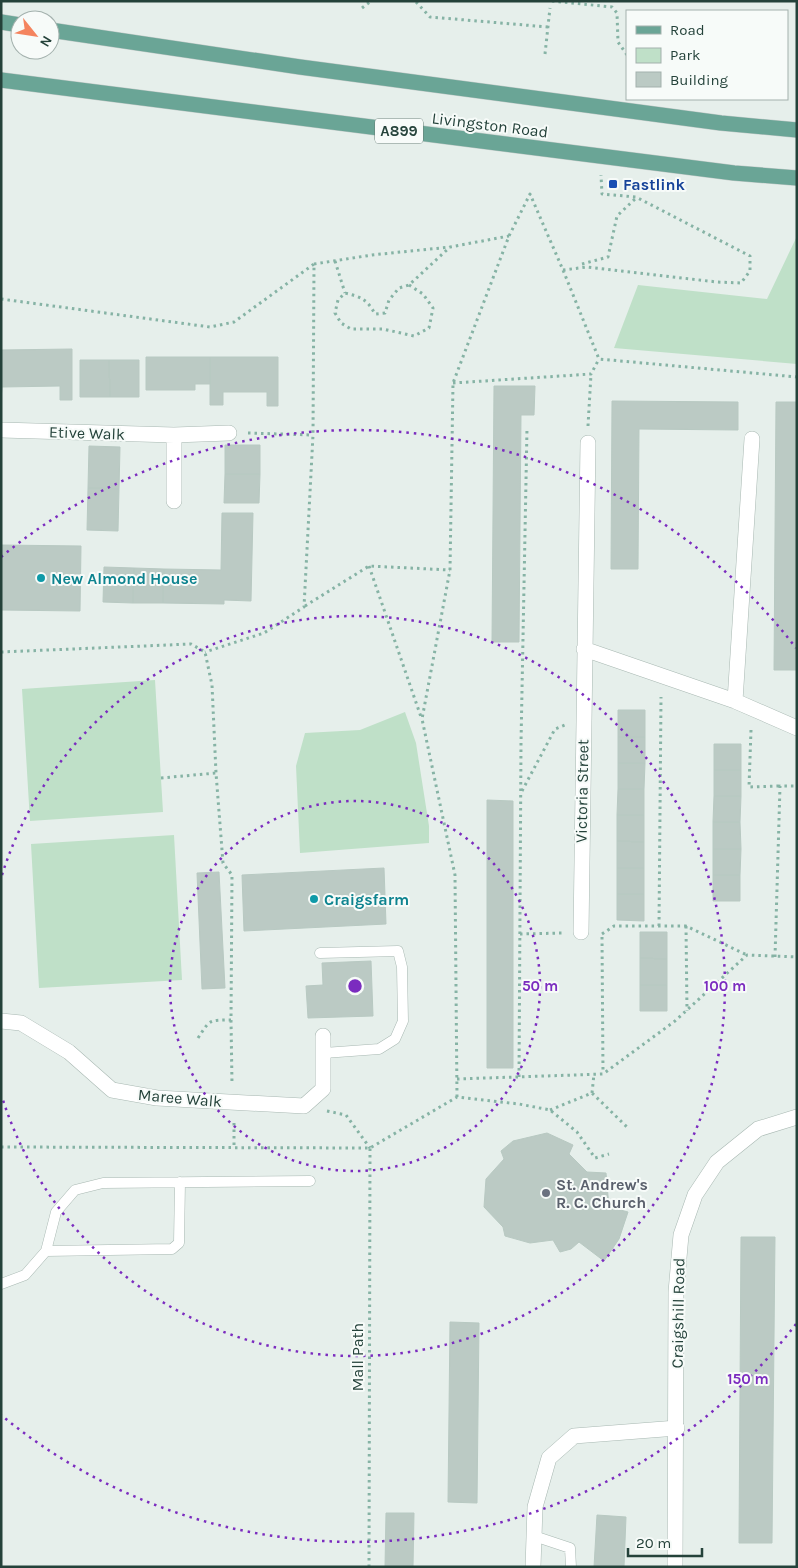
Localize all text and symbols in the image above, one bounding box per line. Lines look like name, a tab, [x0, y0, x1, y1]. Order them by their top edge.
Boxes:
north arrow	[10, 10, 60, 60]
legend	[626, 10, 788, 100]
text: Road	[670, 21, 705, 39]
text: N	[36, 33, 56, 50]
text: Park	[670, 46, 700, 64]
text: Building	[670, 71, 728, 89]
street label: Livingston Road	[431, 108, 549, 142]
road number: A899	[375, 118, 423, 144]
place label: Fastlink	[623, 175, 686, 194]
marker: Fastlink	[607, 178, 619, 190]
street label: Etive Walk	[49, 422, 125, 444]
place label: New Almond House	[51, 569, 197, 588]
marker: New Almond House	[35, 572, 47, 584]
street label: Victoria Street	[572, 739, 592, 843]
place label: Craigsfarm	[324, 890, 409, 909]
marker: Craigsfarm	[308, 893, 320, 905]
centre of rings	[346, 977, 364, 995]
text: 50 m	[522, 977, 558, 995]
text: 100 m	[704, 977, 746, 995]
street label: Maree Walk	[137, 1085, 223, 1111]
place label: St. Andrew's R. C. Church	[556, 1175, 648, 1212]
marker: St. Andrew's R. C. Church	[540, 1187, 552, 1199]
street label: Craigshill Road	[668, 1258, 688, 1368]
street label: Mall Path	[348, 1323, 367, 1391]
text: 150 m	[727, 1370, 769, 1388]
scale bar	[628, 1526, 702, 1558]
text: 20 m	[636, 1534, 671, 1552]

